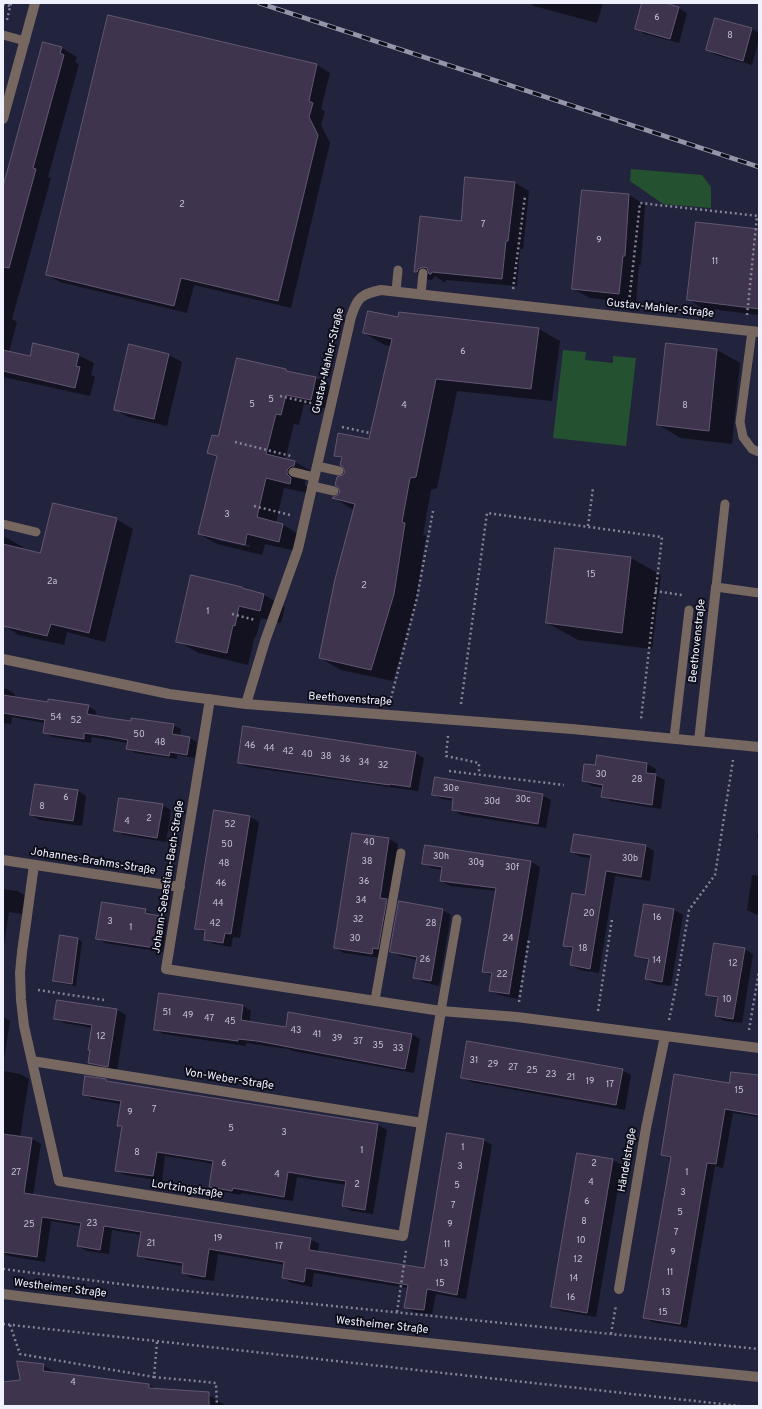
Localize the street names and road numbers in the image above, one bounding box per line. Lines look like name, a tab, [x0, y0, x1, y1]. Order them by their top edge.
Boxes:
street label: Gustav-Mahler-Straße	[605, 297, 715, 321]
street label: Gustav-Mahler-Straße	[310, 307, 348, 415]
street label: Beethovenstraße	[687, 599, 709, 683]
street label: Beethovenstraße	[308, 690, 392, 710]
street label: Johann-Sebastian-Bach-Straße	[150, 799, 188, 955]
street label: Johannes-Brahms-Straße	[30, 846, 156, 878]
street label: Von-Weber-Straße	[183, 1066, 275, 1094]
street label: Händelstraße	[616, 1127, 640, 1193]
street label: Lortzingstraße	[150, 1178, 224, 1202]
street label: Westheimer Straße	[13, 1277, 107, 1301]
street label: Westheimer Straße	[335, 1315, 429, 1337]

